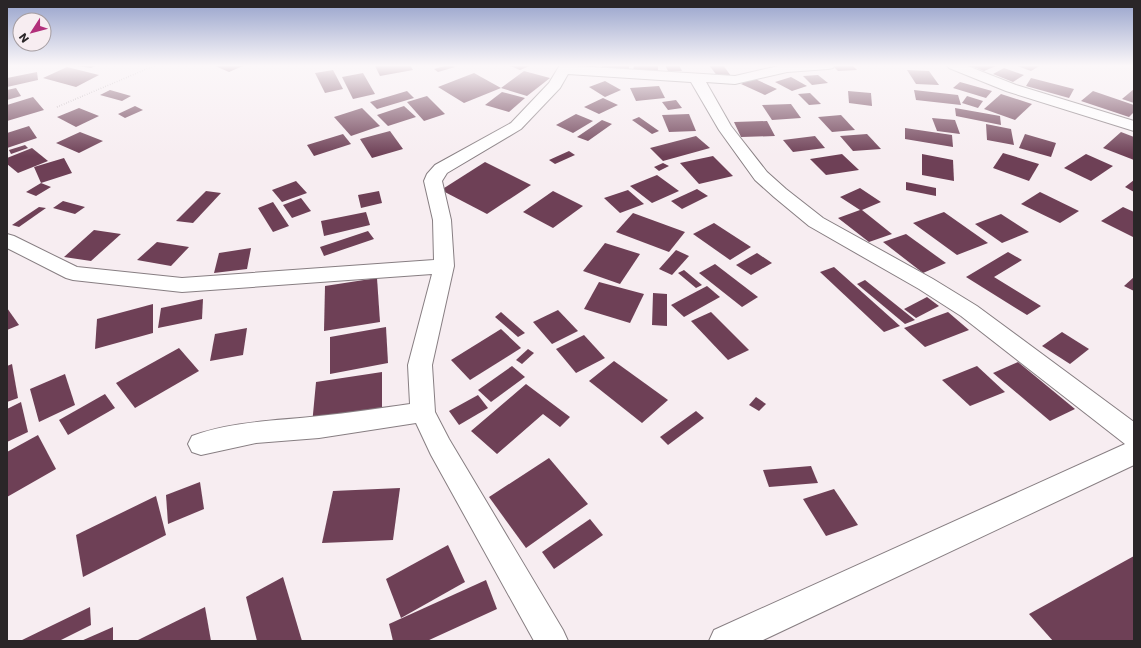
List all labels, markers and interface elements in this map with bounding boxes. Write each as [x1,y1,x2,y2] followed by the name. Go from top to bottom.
[12,12,52,52] north arrow
[15,30,33,46] text: N

